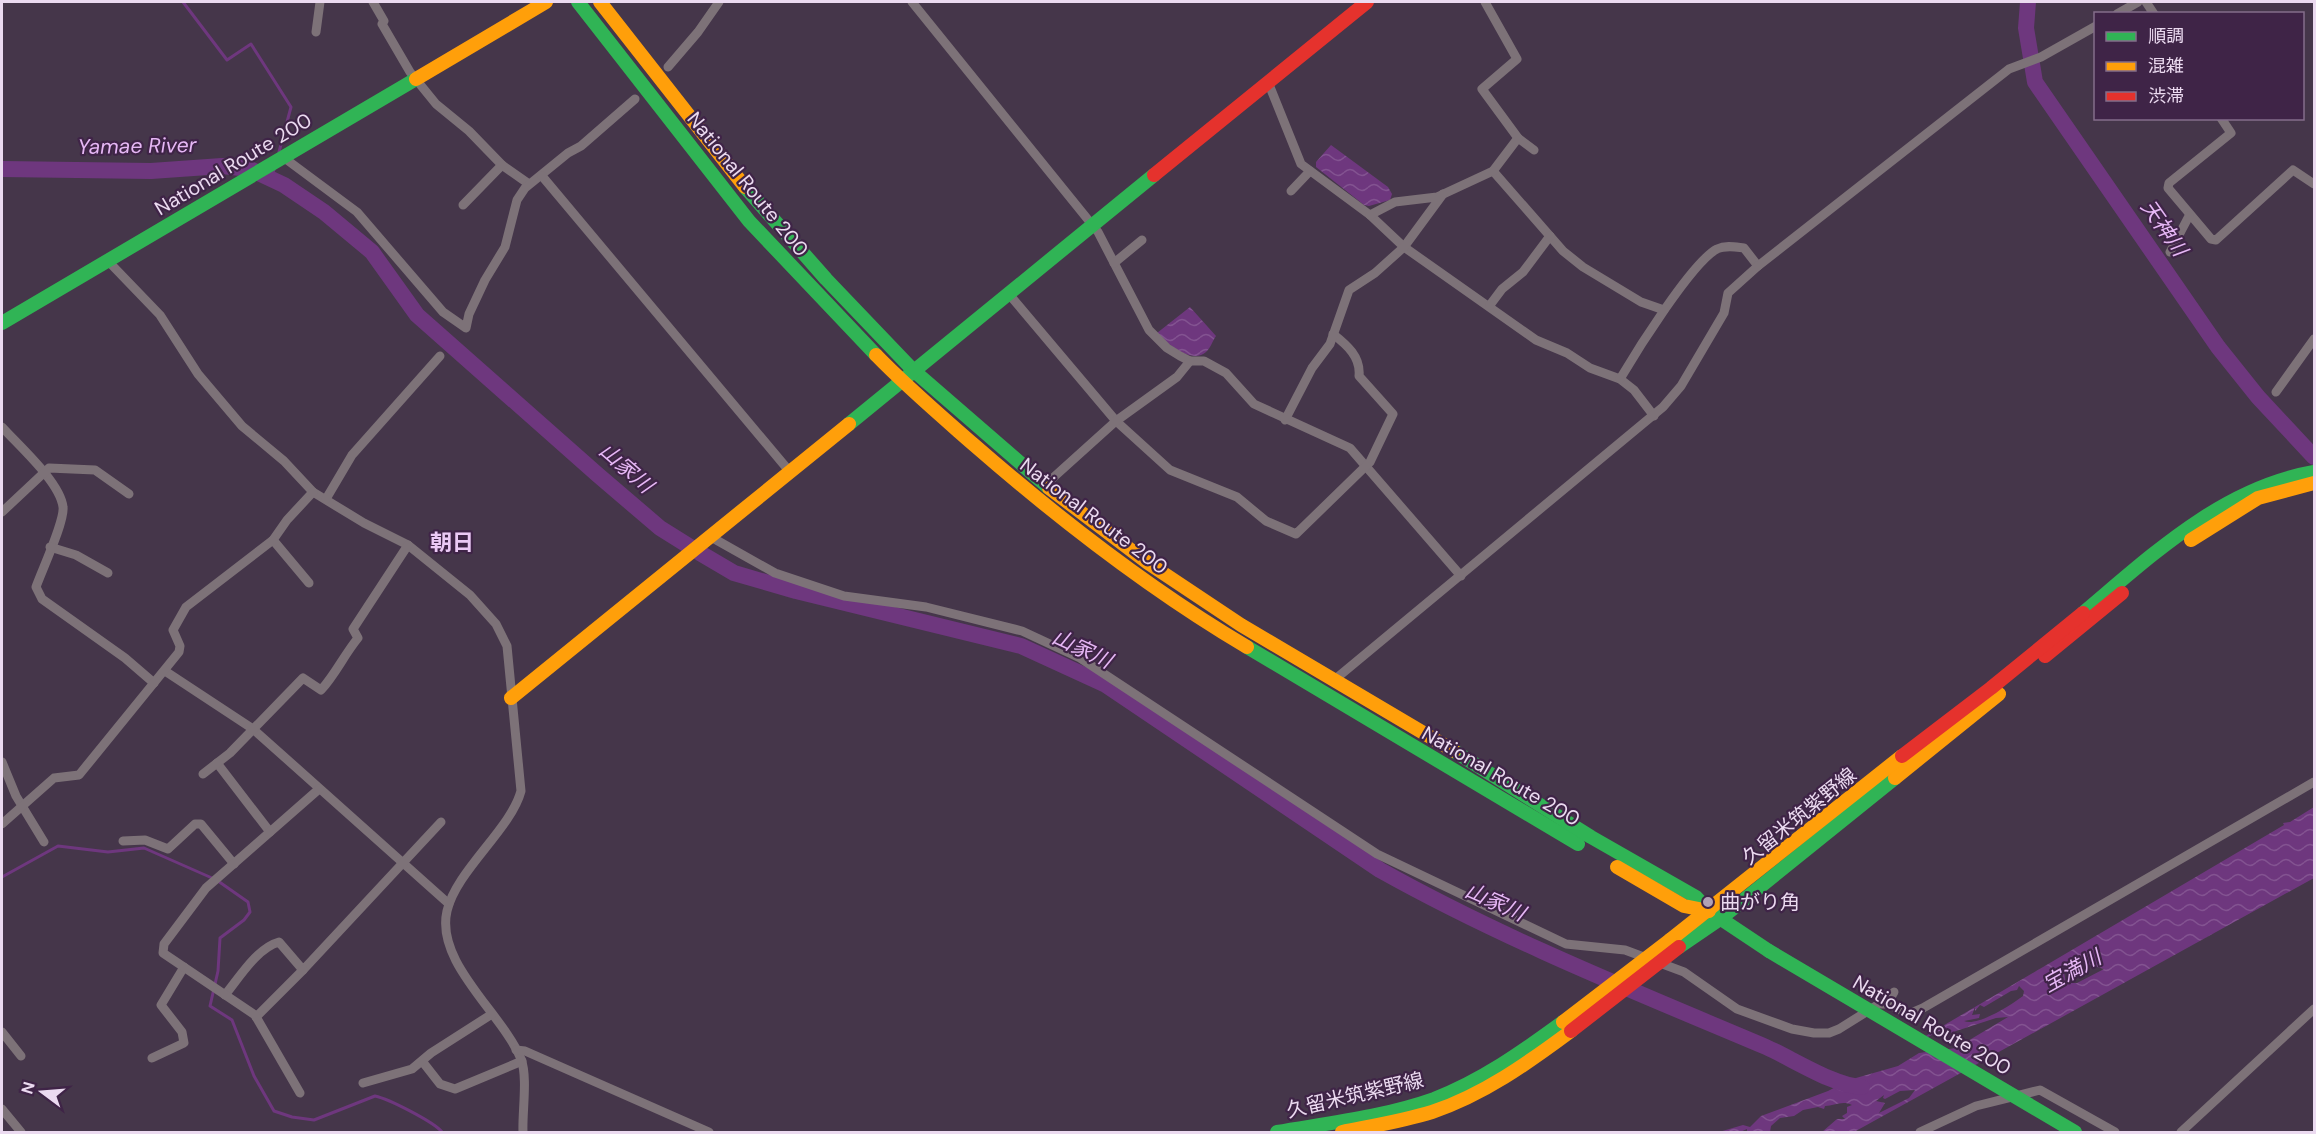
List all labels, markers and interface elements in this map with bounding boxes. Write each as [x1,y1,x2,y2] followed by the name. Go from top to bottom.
[2094,12,2304,120] legend
[2148,24,2184,48] text: 順調
[2148,54,2184,78] text: 混雑
[2148,84,2184,108] text: 渋滞
[682,106,814,262] street label: National Route 200
[150,107,316,221] street label: National Route 200
[77,131,198,161] water label: Yamae River
[2134,194,2195,263] water label: 天神川
[593,437,660,501] water label: 山家川
[1015,452,1173,580] street label: National Route 200
[430,528,474,557] district label: 朝日
[1048,623,1118,676] water label: 山家川
[1417,720,1585,832] street label: National Route 200
[1736,762,1862,870] street label: 久留米筑紫野線
[1461,876,1531,928] water label: 山家川
[1720,889,1800,915] place label: 曲がり角
[1701,895,1715,909] marker: 曲がり角
[2038,943,2108,999] water label: 宝満川
[1848,969,2016,1081] street label: National Route 200
[12,1062,72,1122] north arrow
[1284,1067,1426,1123] street label: 久留米筑紫野線
[16,1079,40,1097] text: N

